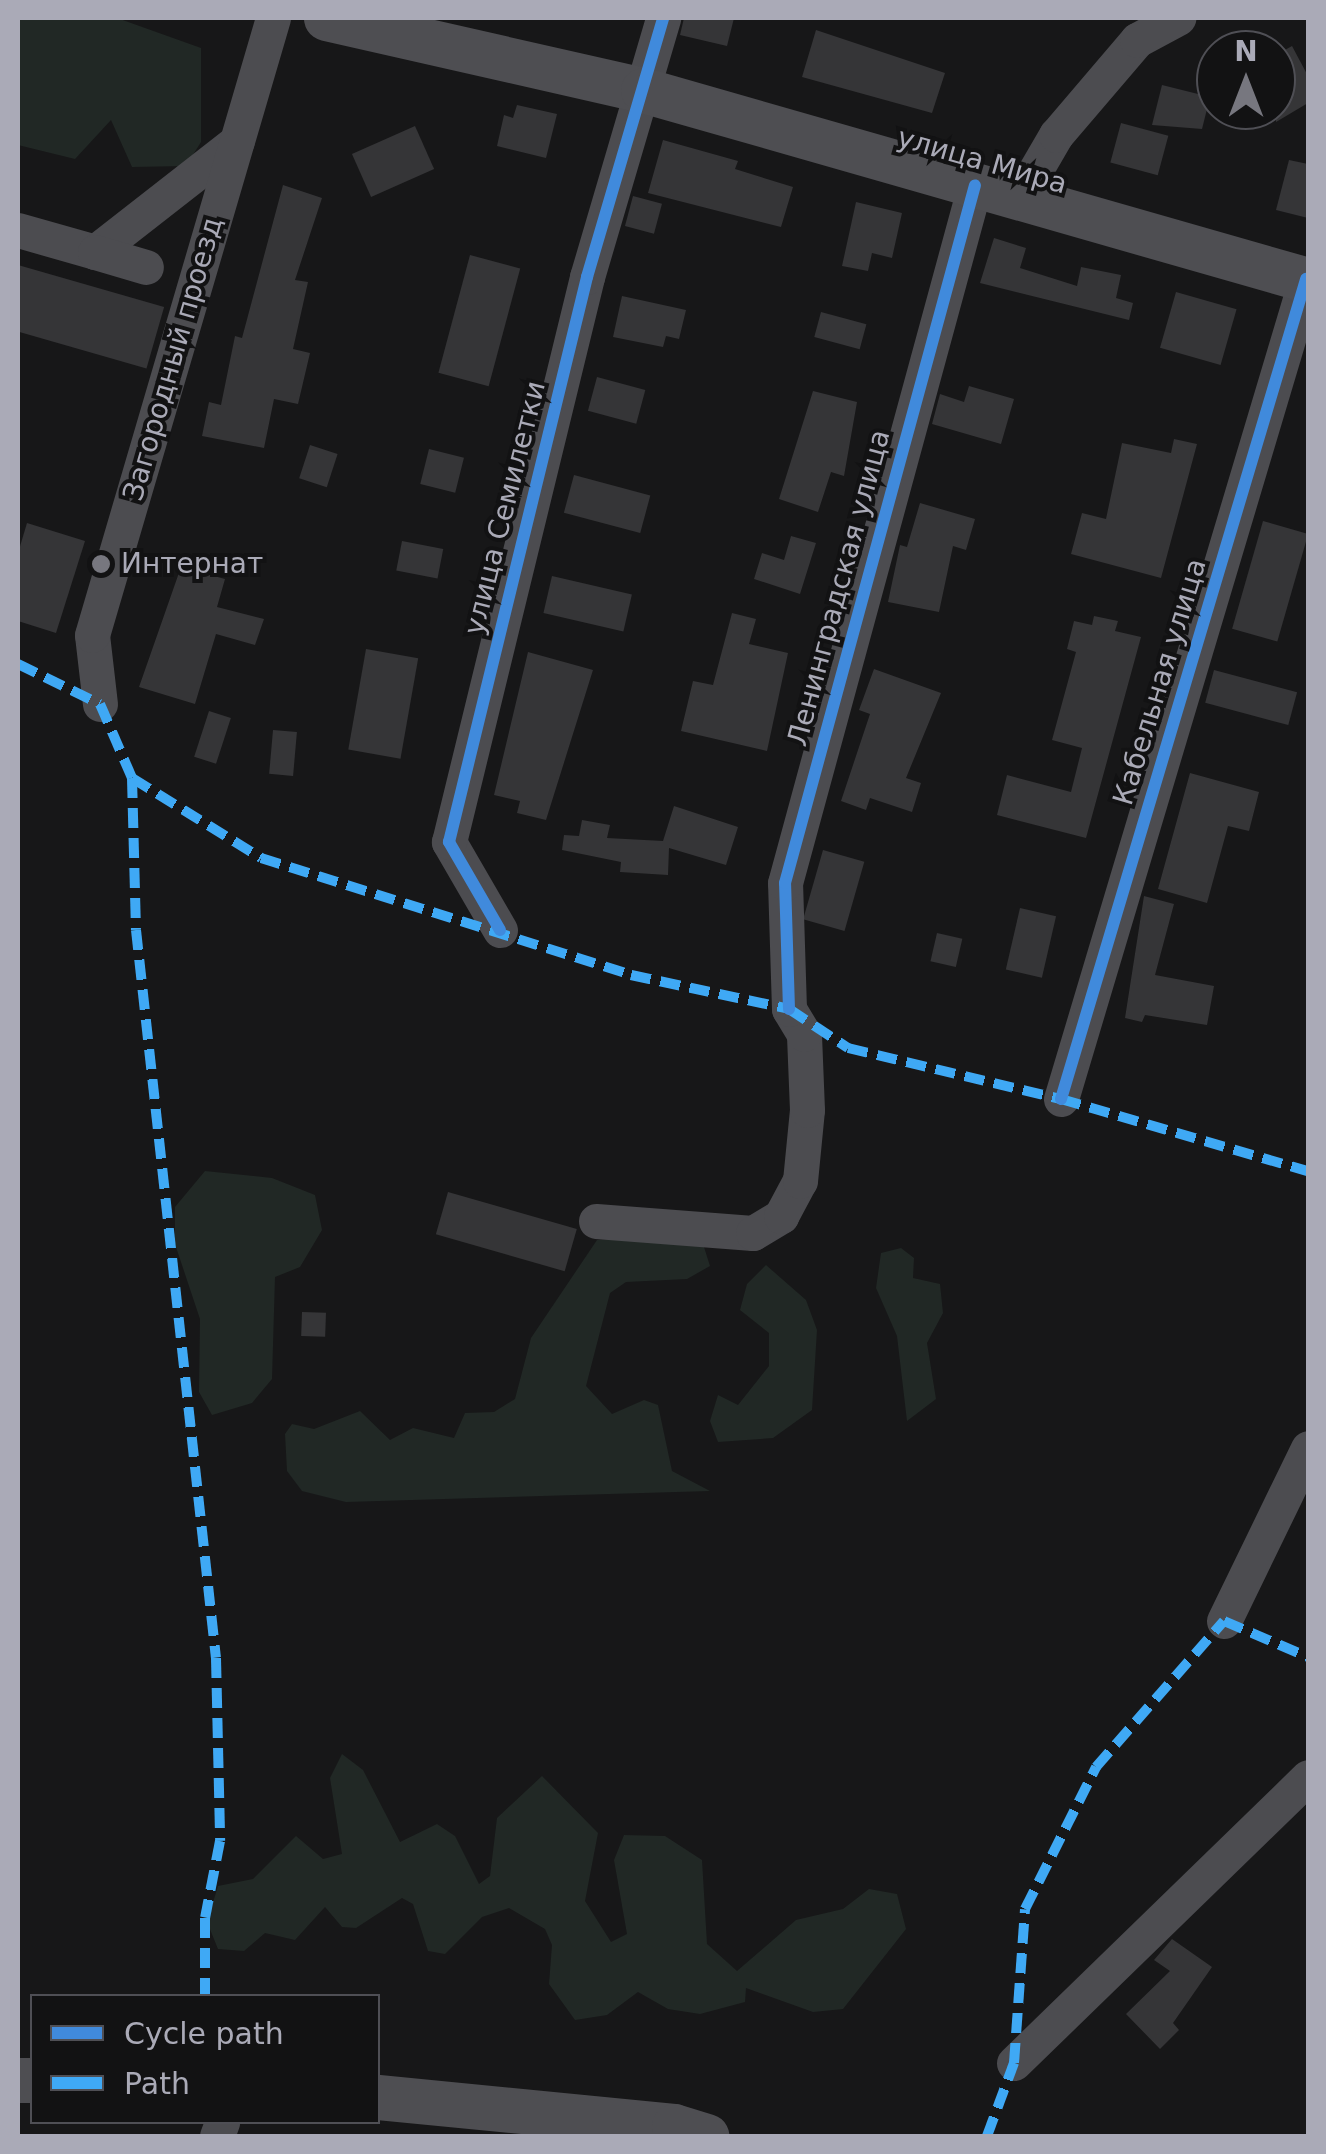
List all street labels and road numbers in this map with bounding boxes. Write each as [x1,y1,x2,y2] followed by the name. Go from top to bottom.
[893,121,1071,201] street label: улица Мира
[116,213,230,505] street label: Загородный проезд
[457,378,553,638] street label: улица Семилетки
[781,426,897,750] street label: Ленинградская улица
[1107,555,1213,809] street label: Кабельная улица

